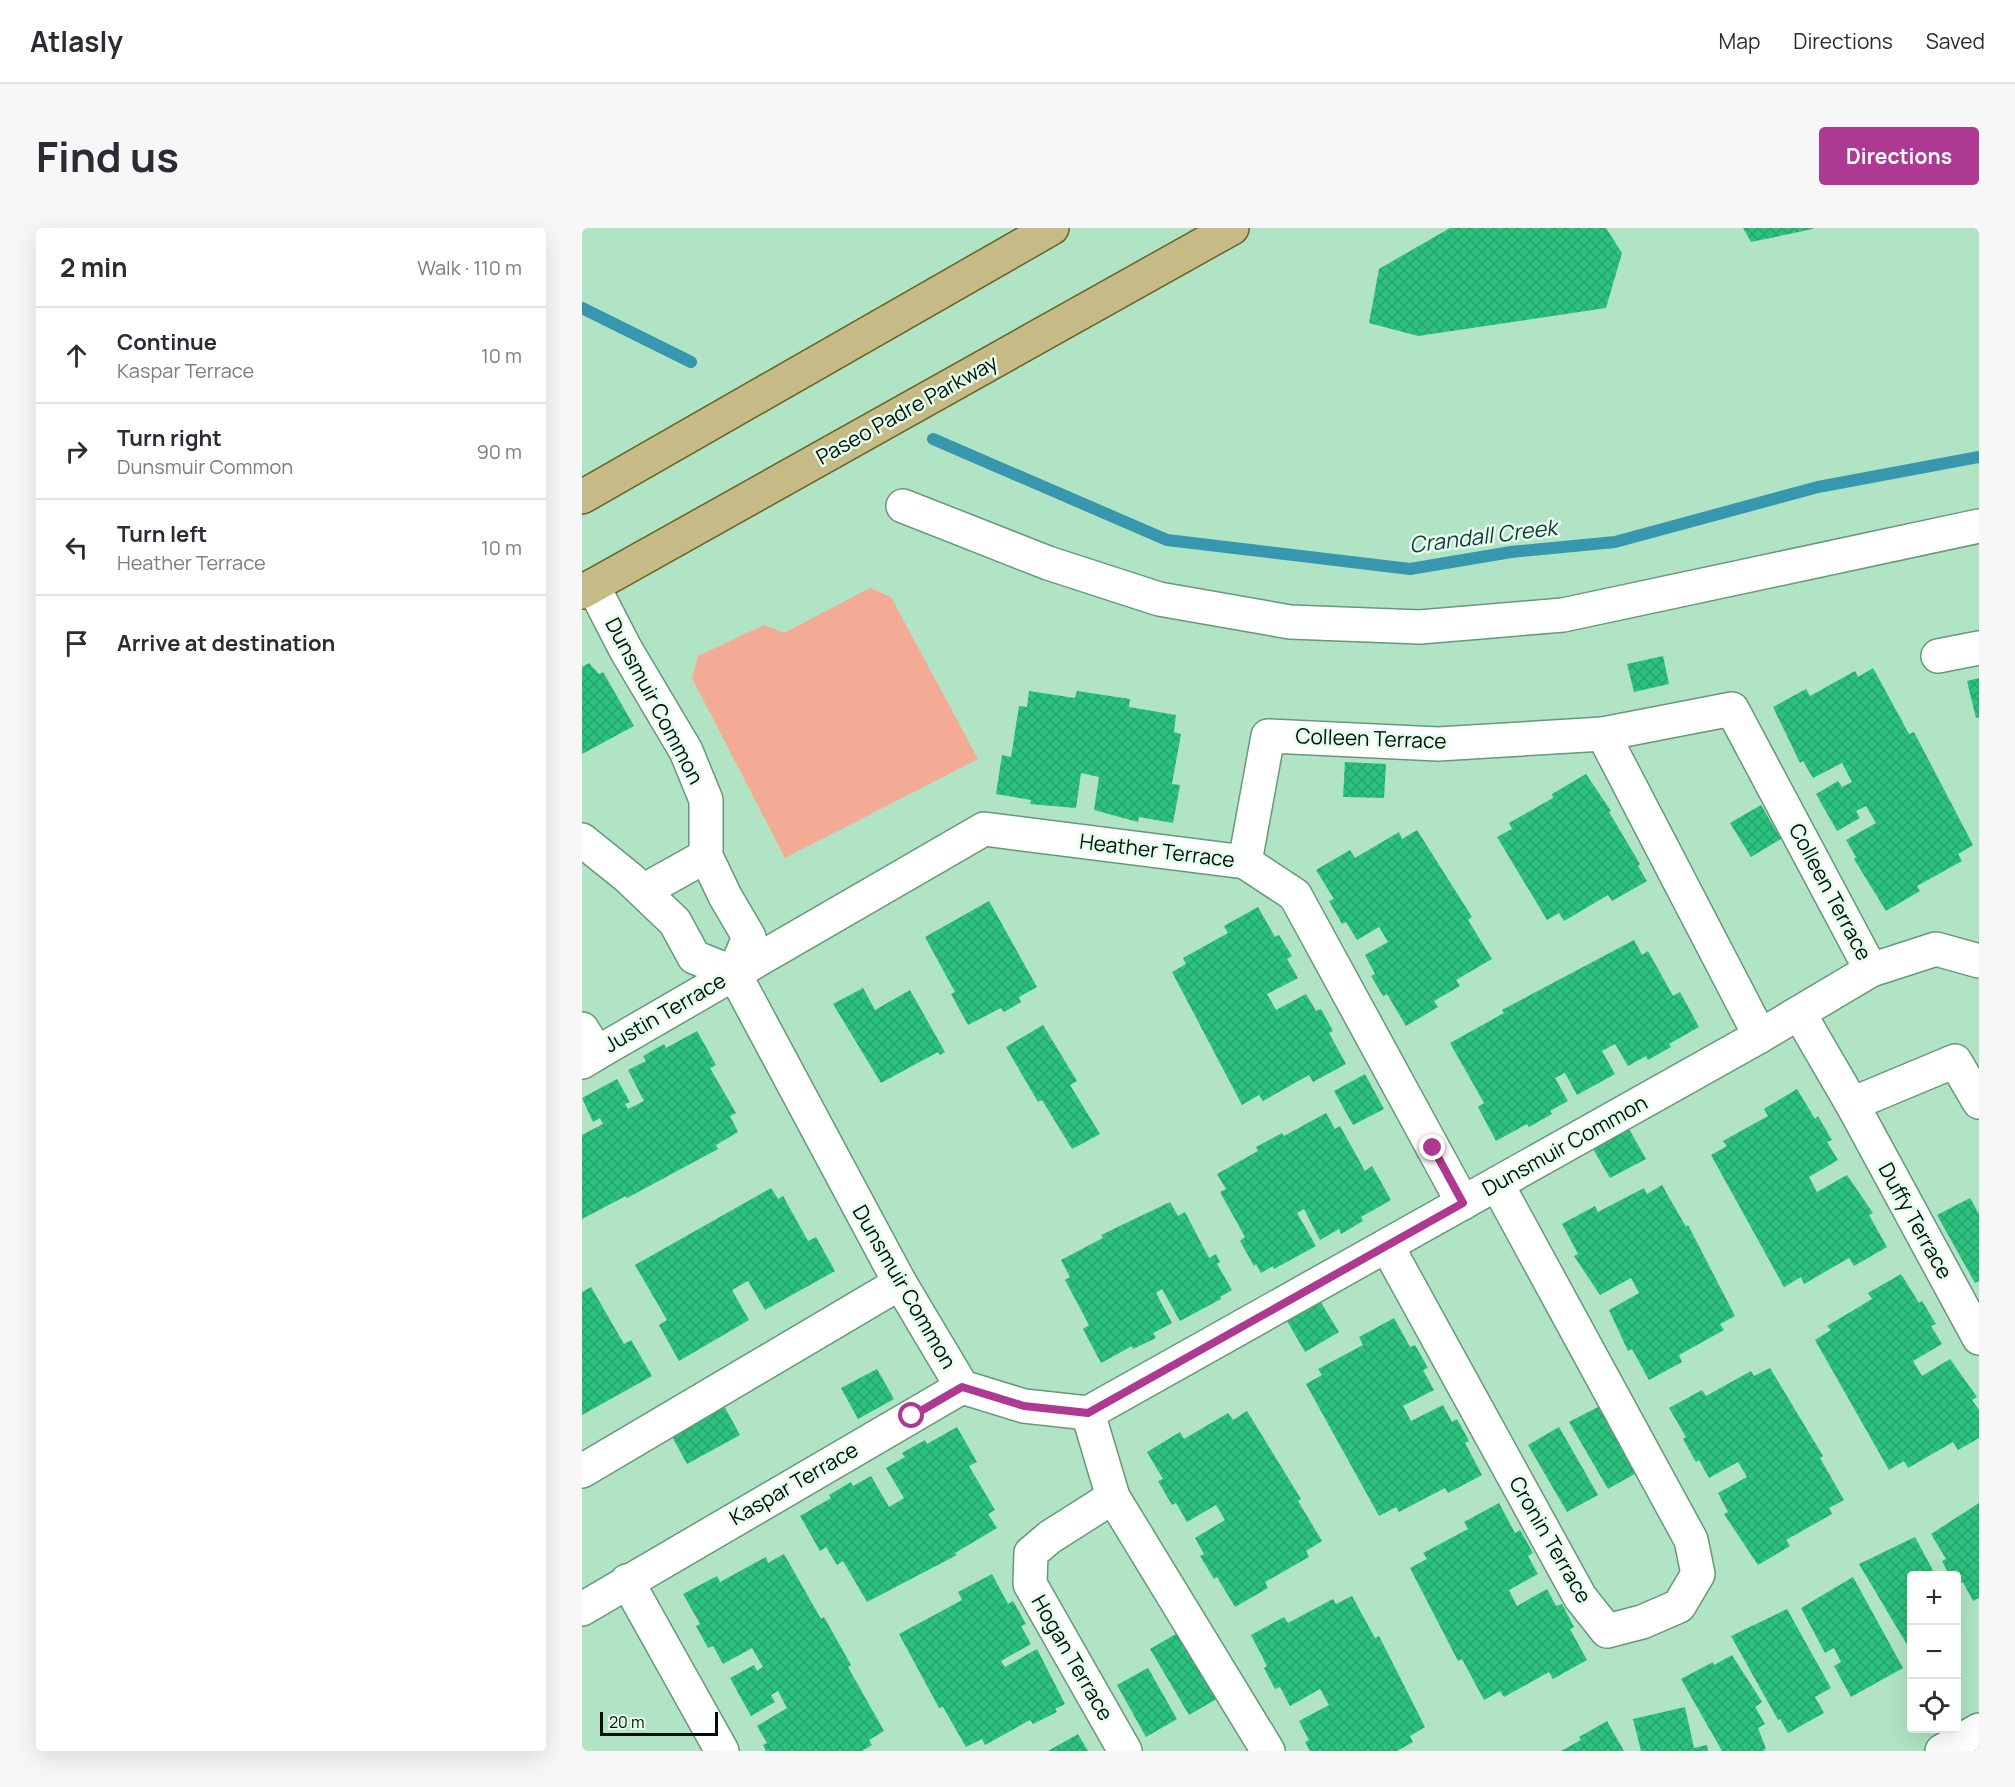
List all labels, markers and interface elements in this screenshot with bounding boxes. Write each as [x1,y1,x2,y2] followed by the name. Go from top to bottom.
[30,22,123,60] text: Atlasly
[1719,27,1760,55] text: Map
[1793,27,1893,55] text: Directions
[1926,27,1985,55] text: Saved
[36,127,179,185] text: Find us
[1819,127,1979,185] button: Directions
[60,249,128,285] text: 2 min
[417,254,522,281] text: Walk · 110 m
[117,327,217,357] text: Continue
[60,339,93,372] icon: ahead
[481,342,522,369] text: 10 m
[811,348,1002,471] street label: Paseo Padre Parkway
[117,357,254,384] text: Kaspar Terrace
[117,423,222,453] text: Turn right
[60,435,93,468] icon: right
[476,438,522,465] text: 90 m
[117,453,293,480] text: Dunsmuir Common
[1407,512,1562,560] water label: Crandall Creek
[117,519,207,549] text: Turn left
[60,531,93,564] icon: left
[481,534,522,561] text: 10 m
[117,549,266,576] text: Heather Terrace
[599,612,711,789] street label: Dunsmuir Common
[60,627,93,660] icon: arrive
[117,628,335,658] text: Arrive at destination
[1295,721,1447,755] street label: Colleen Terrace
[1783,818,1879,965] street label: Colleen Terrace
[1078,827,1236,873] street label: Heather Terrace
[598,966,731,1058] street label: Justin Terrace
[1477,1088,1652,1202] street label: Dunsmuir Common
[1419,1134,1445,1160] route end
[1872,1157,1959,1284] street label: Duffy Terrace
[847,1199,963,1374] street label: Dunsmuir Common
[898,1402,924,1428] route start
[724,1435,863,1531] street label: Kaspar Terrace
[1503,1471,1598,1608] street label: Cronin Terrace
[1907,1571,1961,1733] map controls
[1907,1571,1961,1625] button: +
[1026,1590,1120,1725] street label: Hogan Terrace
[1907,1625,1961,1679] button: −
[1907,1679,1961,1733] button: locate
[600,1709,718,1736] scale bar
[609,1711,645,1733] text: 20 m

